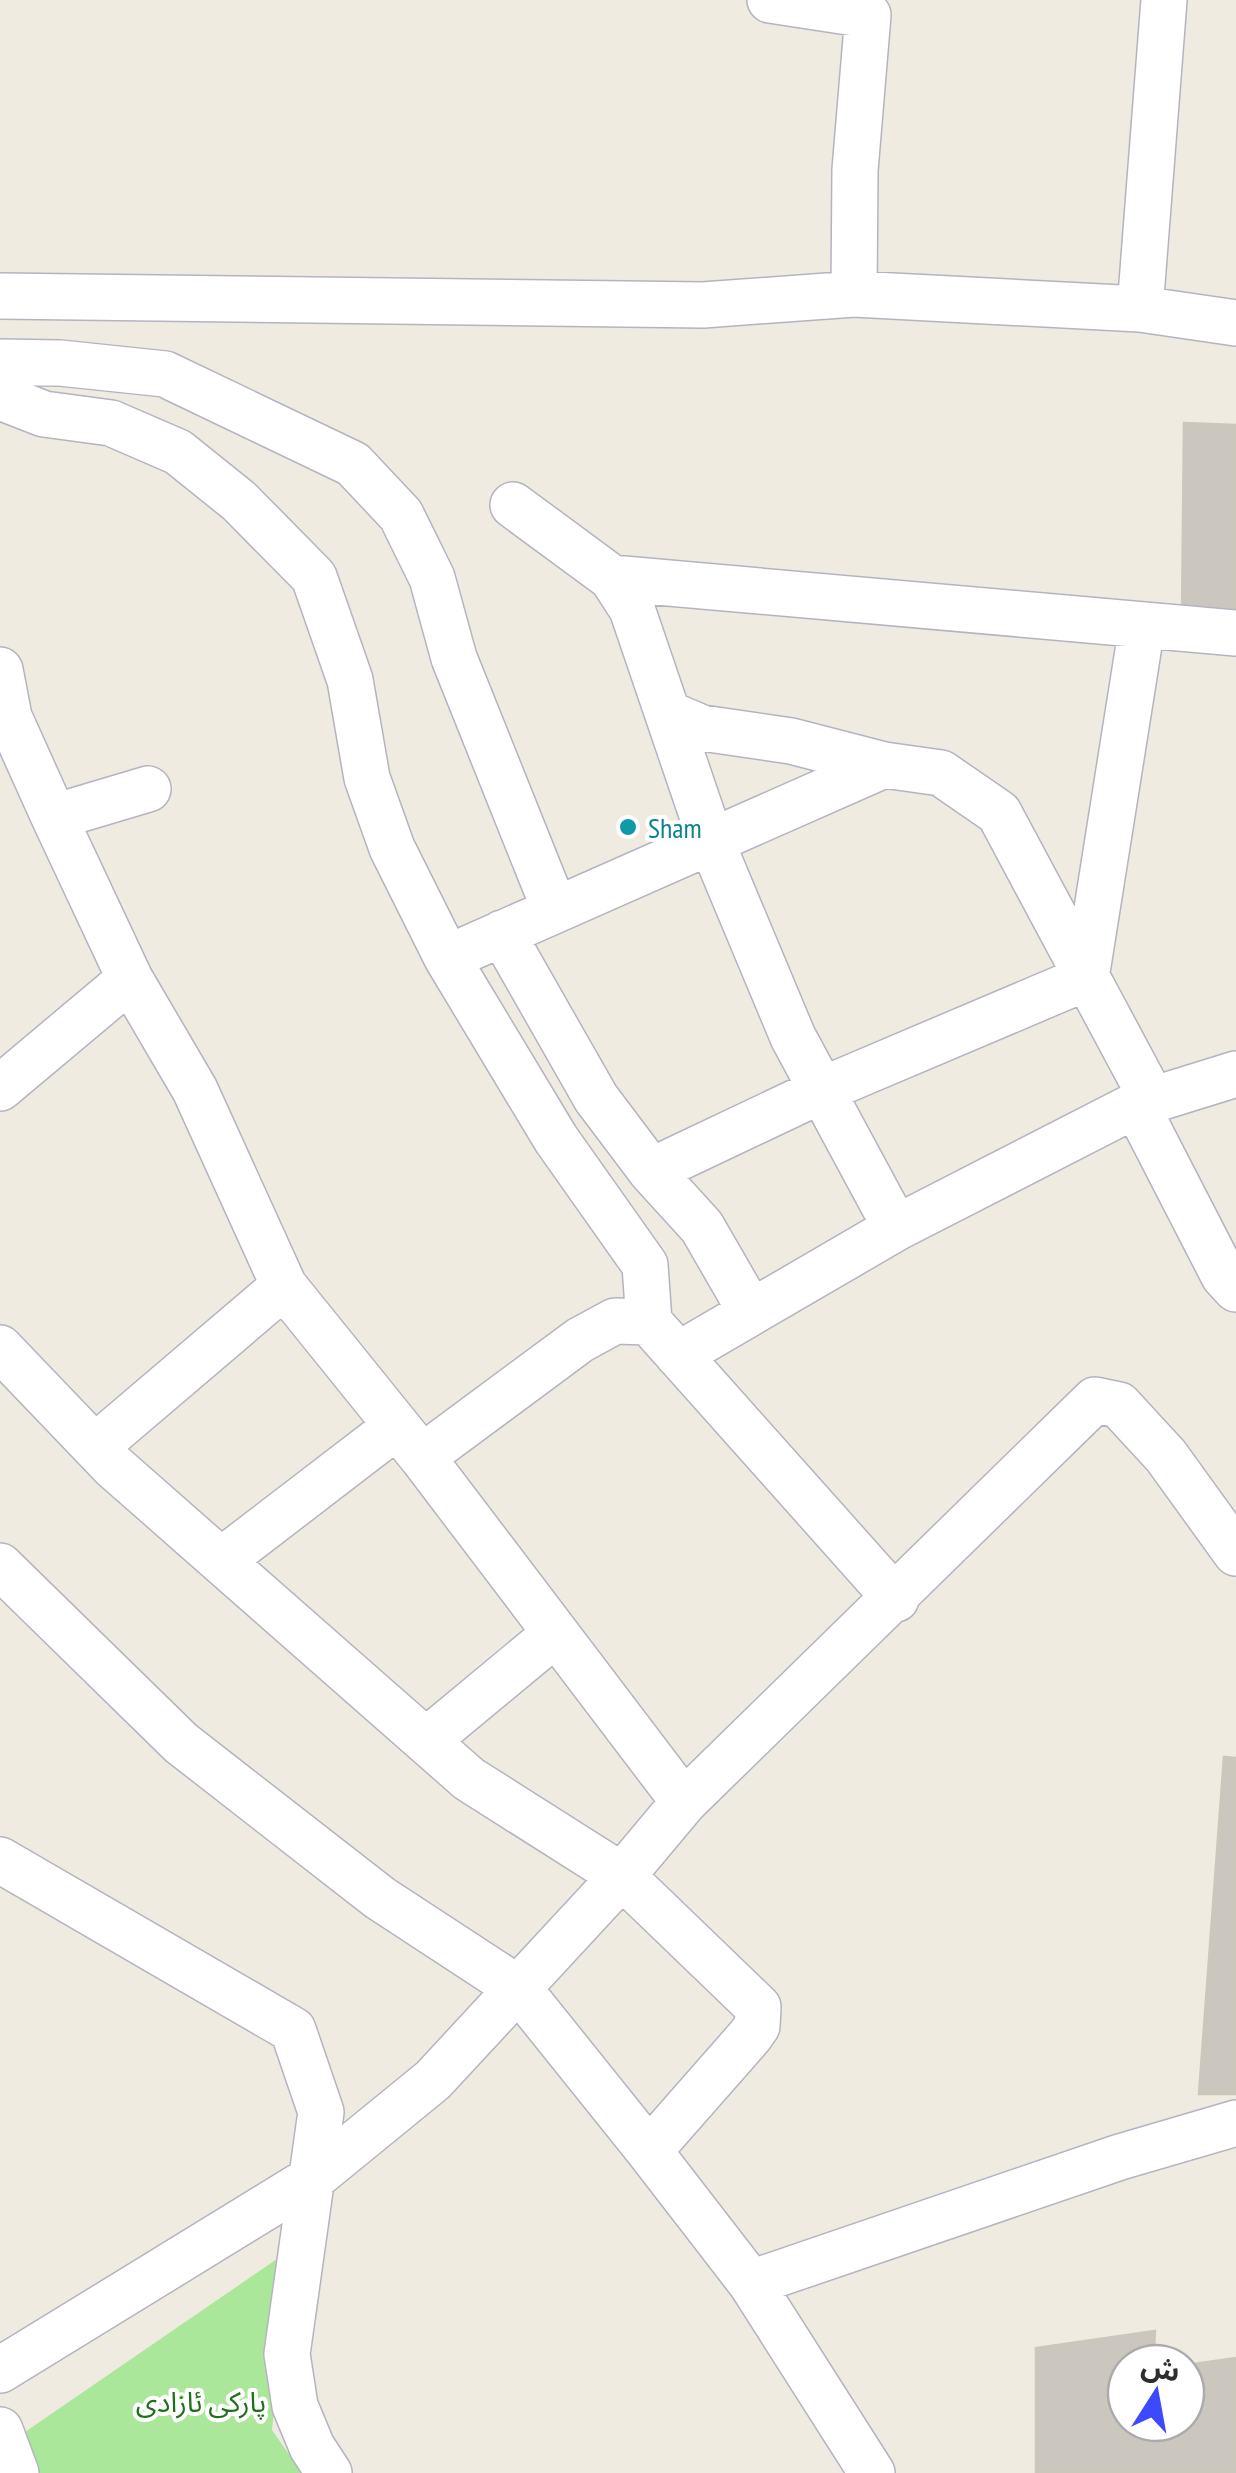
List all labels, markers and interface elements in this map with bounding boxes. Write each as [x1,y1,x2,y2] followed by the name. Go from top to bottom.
[648,809,702,846] place label: Sham
[617,816,639,838] marker: Sham
[1106,2343,1206,2443] north arrow
[1139,2346,1183,2390] text: ش
[136,2383,266,2420] park label: پارکی ئازادی

